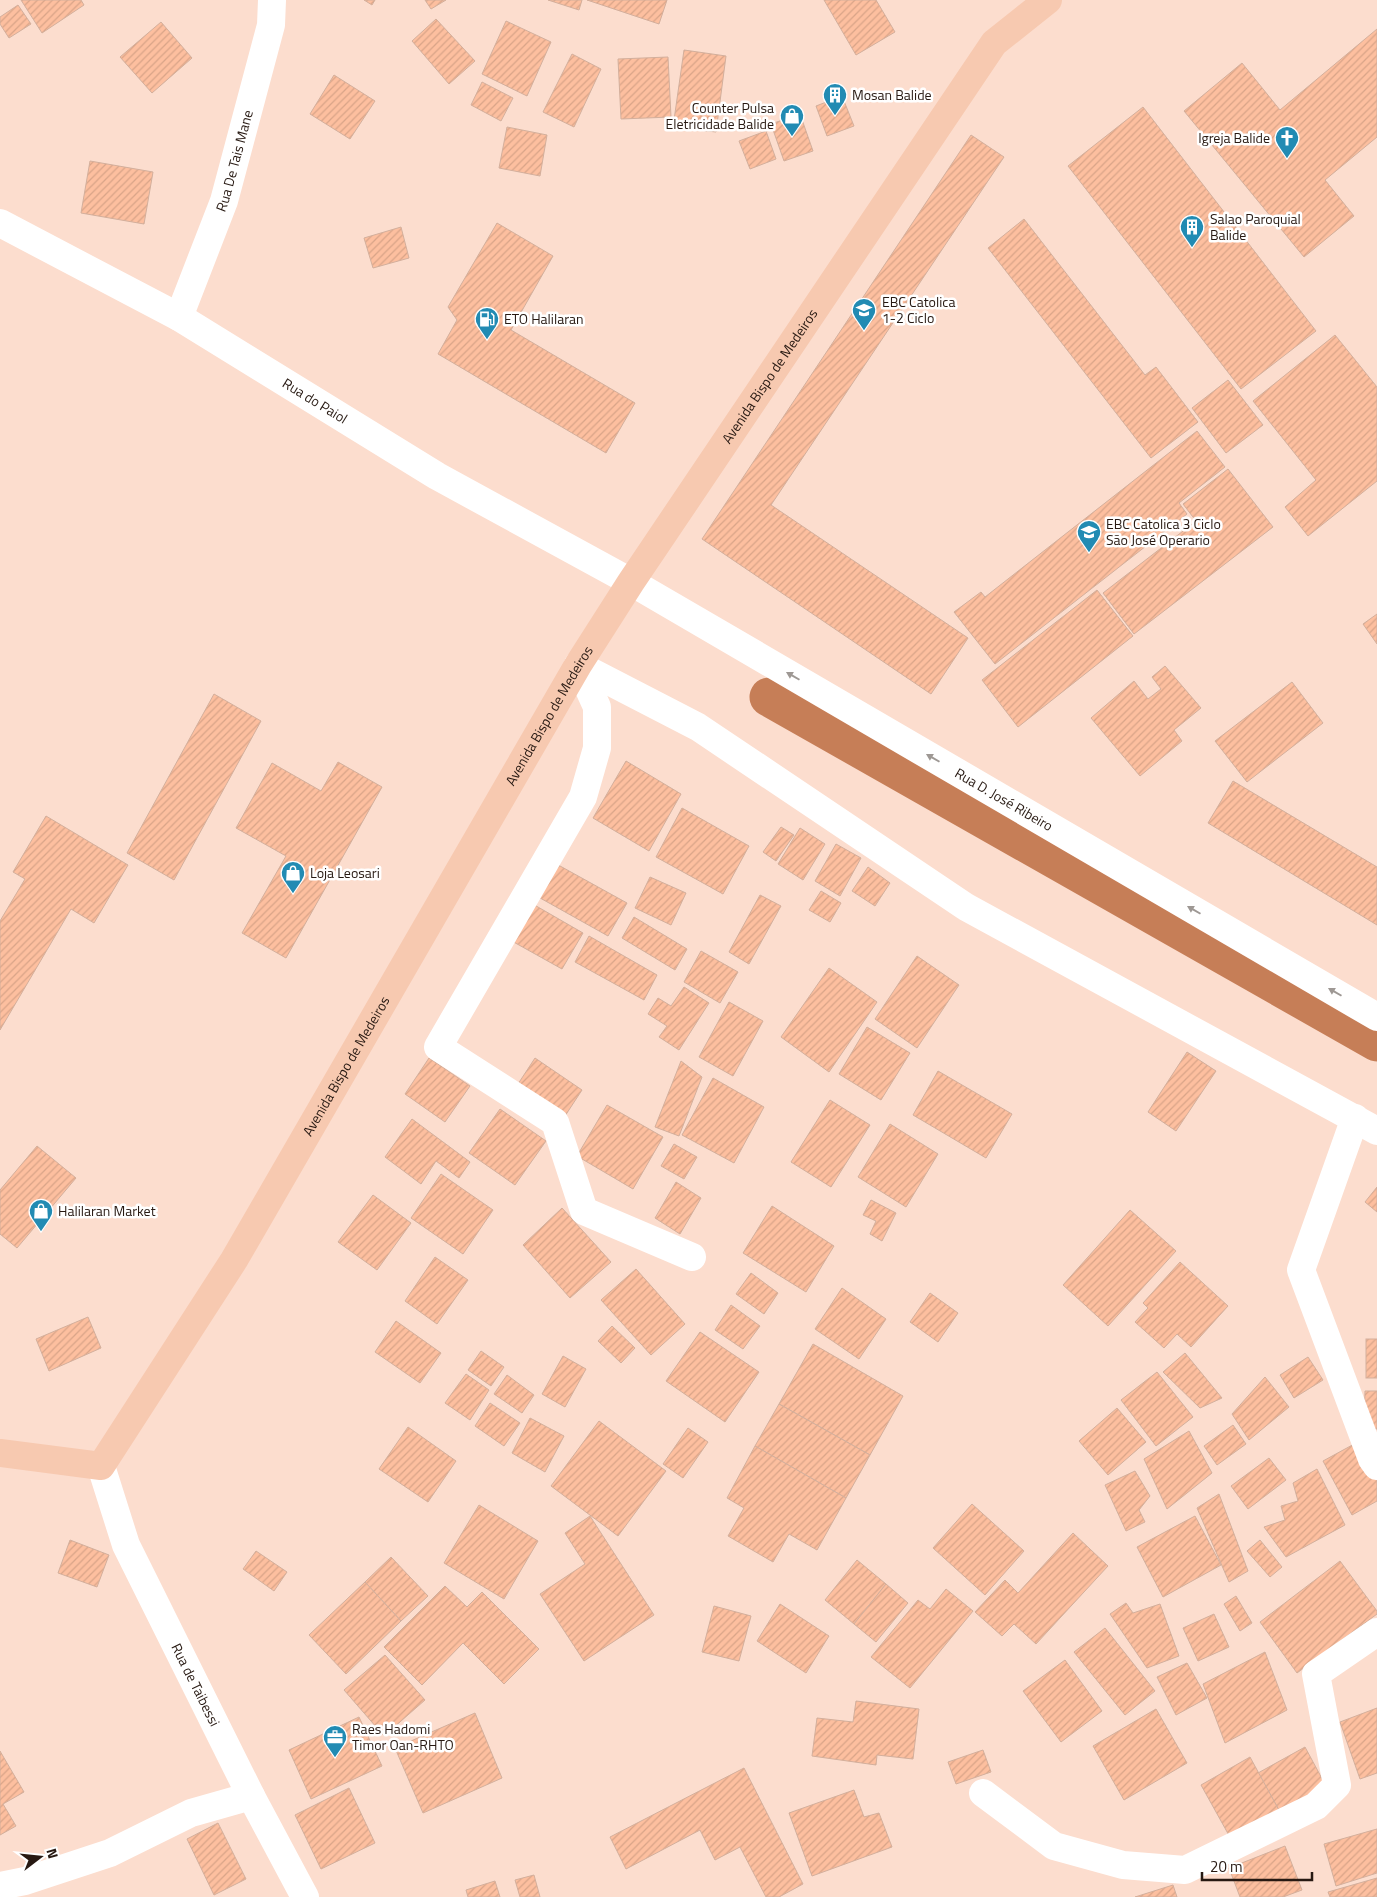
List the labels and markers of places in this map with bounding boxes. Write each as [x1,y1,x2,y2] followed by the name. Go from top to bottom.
[822,82,848,116] building icon: Mosan Balide
[852,84,932,105] place label: Mosan Balide
[666,97,774,134] place label: Counter Pulsa Eletricidade Balide
[779,103,805,137] shop icon: Counter Pulsa Eletricidade Balide
[1274,125,1300,159] church icon: Igreja Balide
[1198,127,1270,148] place label: Igreja Balide
[1210,208,1301,245] place label: Salao Paroquial Balide
[1179,214,1205,248] building icon: Salao Paroquial Balide
[882,291,955,328] place label: EBC Catolica 1-2 Ciclo
[851,297,877,331] school or university icon: EBC Catolica 1-2 Ciclo
[474,306,500,340] fuel station icon: ETO Halilaran
[504,308,584,329] place label: ETO Halilaran
[1106,513,1221,550] place label: EBC Catolica 3 Ciclo São José Operario
[1076,519,1102,553] school or university icon: EBC Catolica 3 Ciclo São José Operario
[280,860,306,894] shop icon: Loja Leosari
[310,862,380,883] place label: Loja Leosari
[28,1198,54,1232] shop icon: Halilaran Market
[58,1200,156,1221] place label: Halilaran Market
[352,1718,454,1755] place label: Raes Hadomi Timor Oan-RHTO
[322,1724,348,1758] office icon: Raes Hadomi Timor Oan-RHTO

